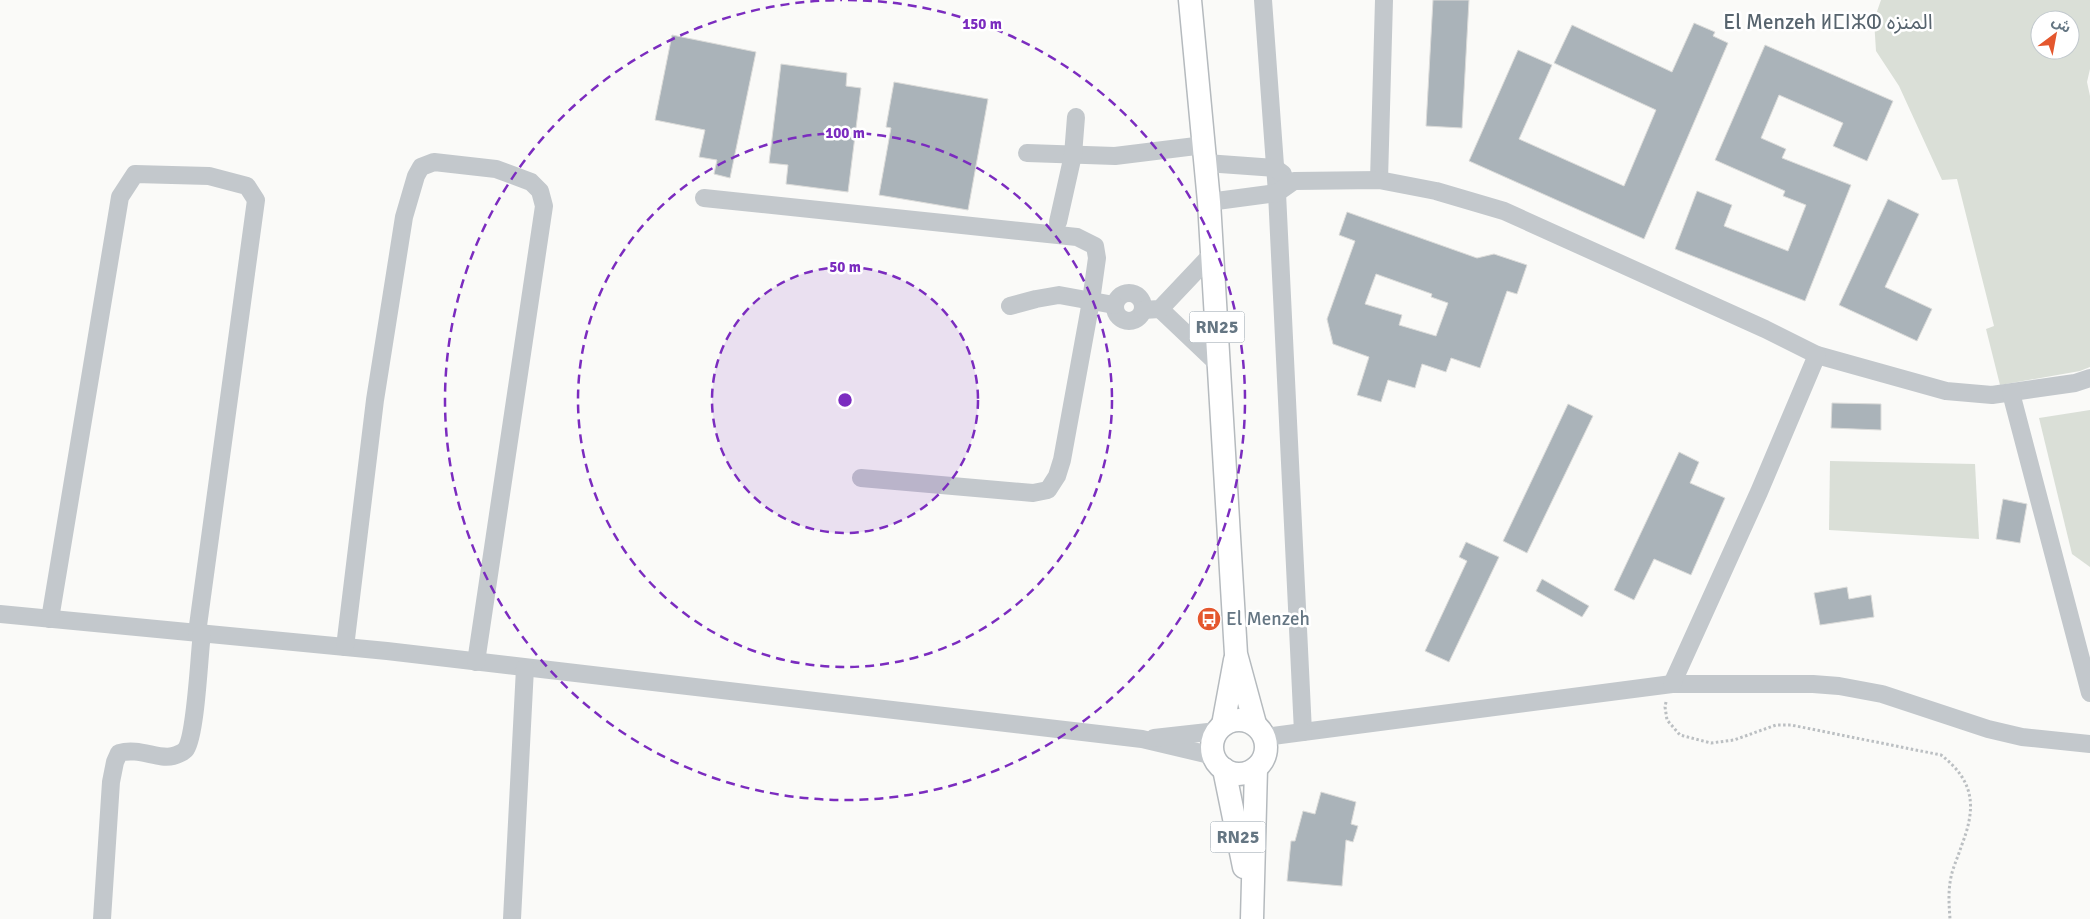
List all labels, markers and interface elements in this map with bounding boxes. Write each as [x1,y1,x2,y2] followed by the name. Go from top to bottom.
[1723,9,1933,35] district label: El Menzeh ⵍⵎⵏⵣⵀ المنزه
[2030,10,2080,60] north arrow
[2049,12,2074,37] text: ش
[962,15,1002,33] text: 150 m
[825,124,865,142] text: 100 m
[829,258,861,276] text: 50 m
[1190,312,1244,342] road number: RN25
[836,391,854,409] centre of rings
[1196,606,1222,632] bus stop icon: El Menzeh
[1226,607,1310,631] place label: El Menzeh
[1210,822,1266,852] road number: RN25

